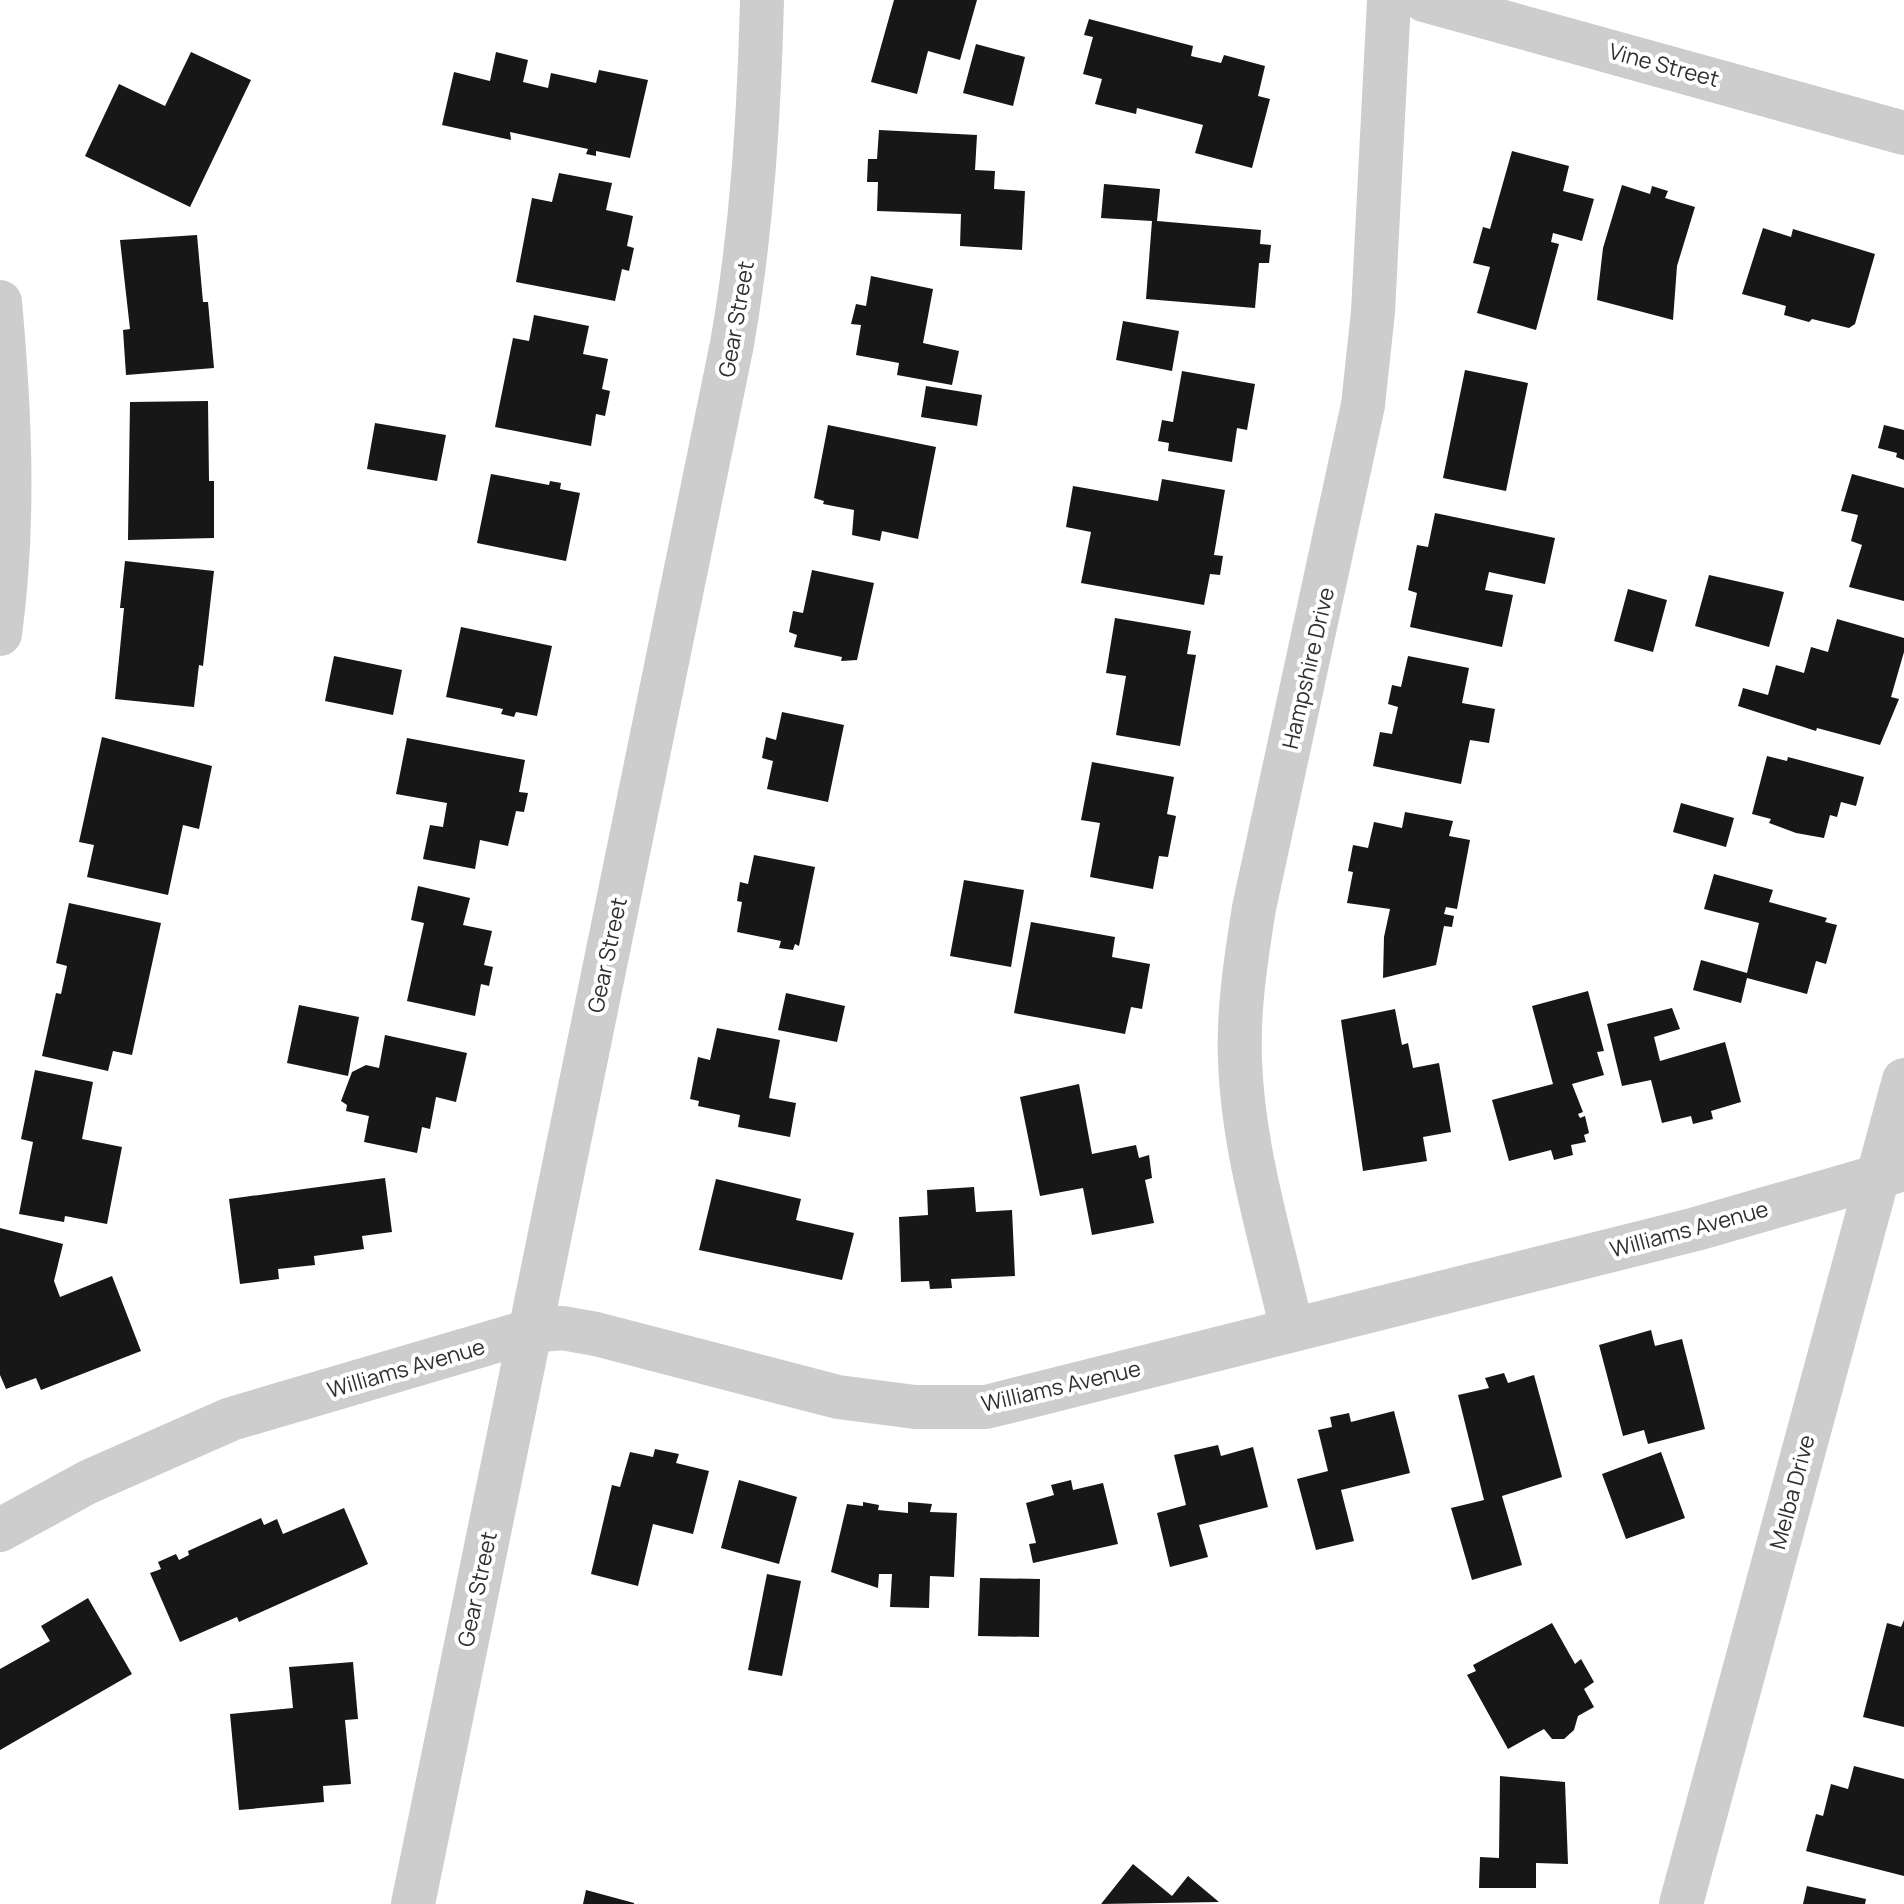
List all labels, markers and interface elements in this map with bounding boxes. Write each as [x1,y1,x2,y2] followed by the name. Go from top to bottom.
[1606,36,1723,94] street label: Vine Street
[711,258,761,379] street label: Gear Street
[1275,584,1341,752] street label: Hampshire Drive
[580,894,634,1016] street label: Gear Street
[1606,1193,1772,1265] street label: Williams Avenue
[324,1331,489,1405] street label: Williams Avenue
[978,1353,1144,1419] street label: Williams Avenue
[1762,1431,1822,1553] street label: Melba Drive
[450,1528,504,1650] street label: Gear Street

